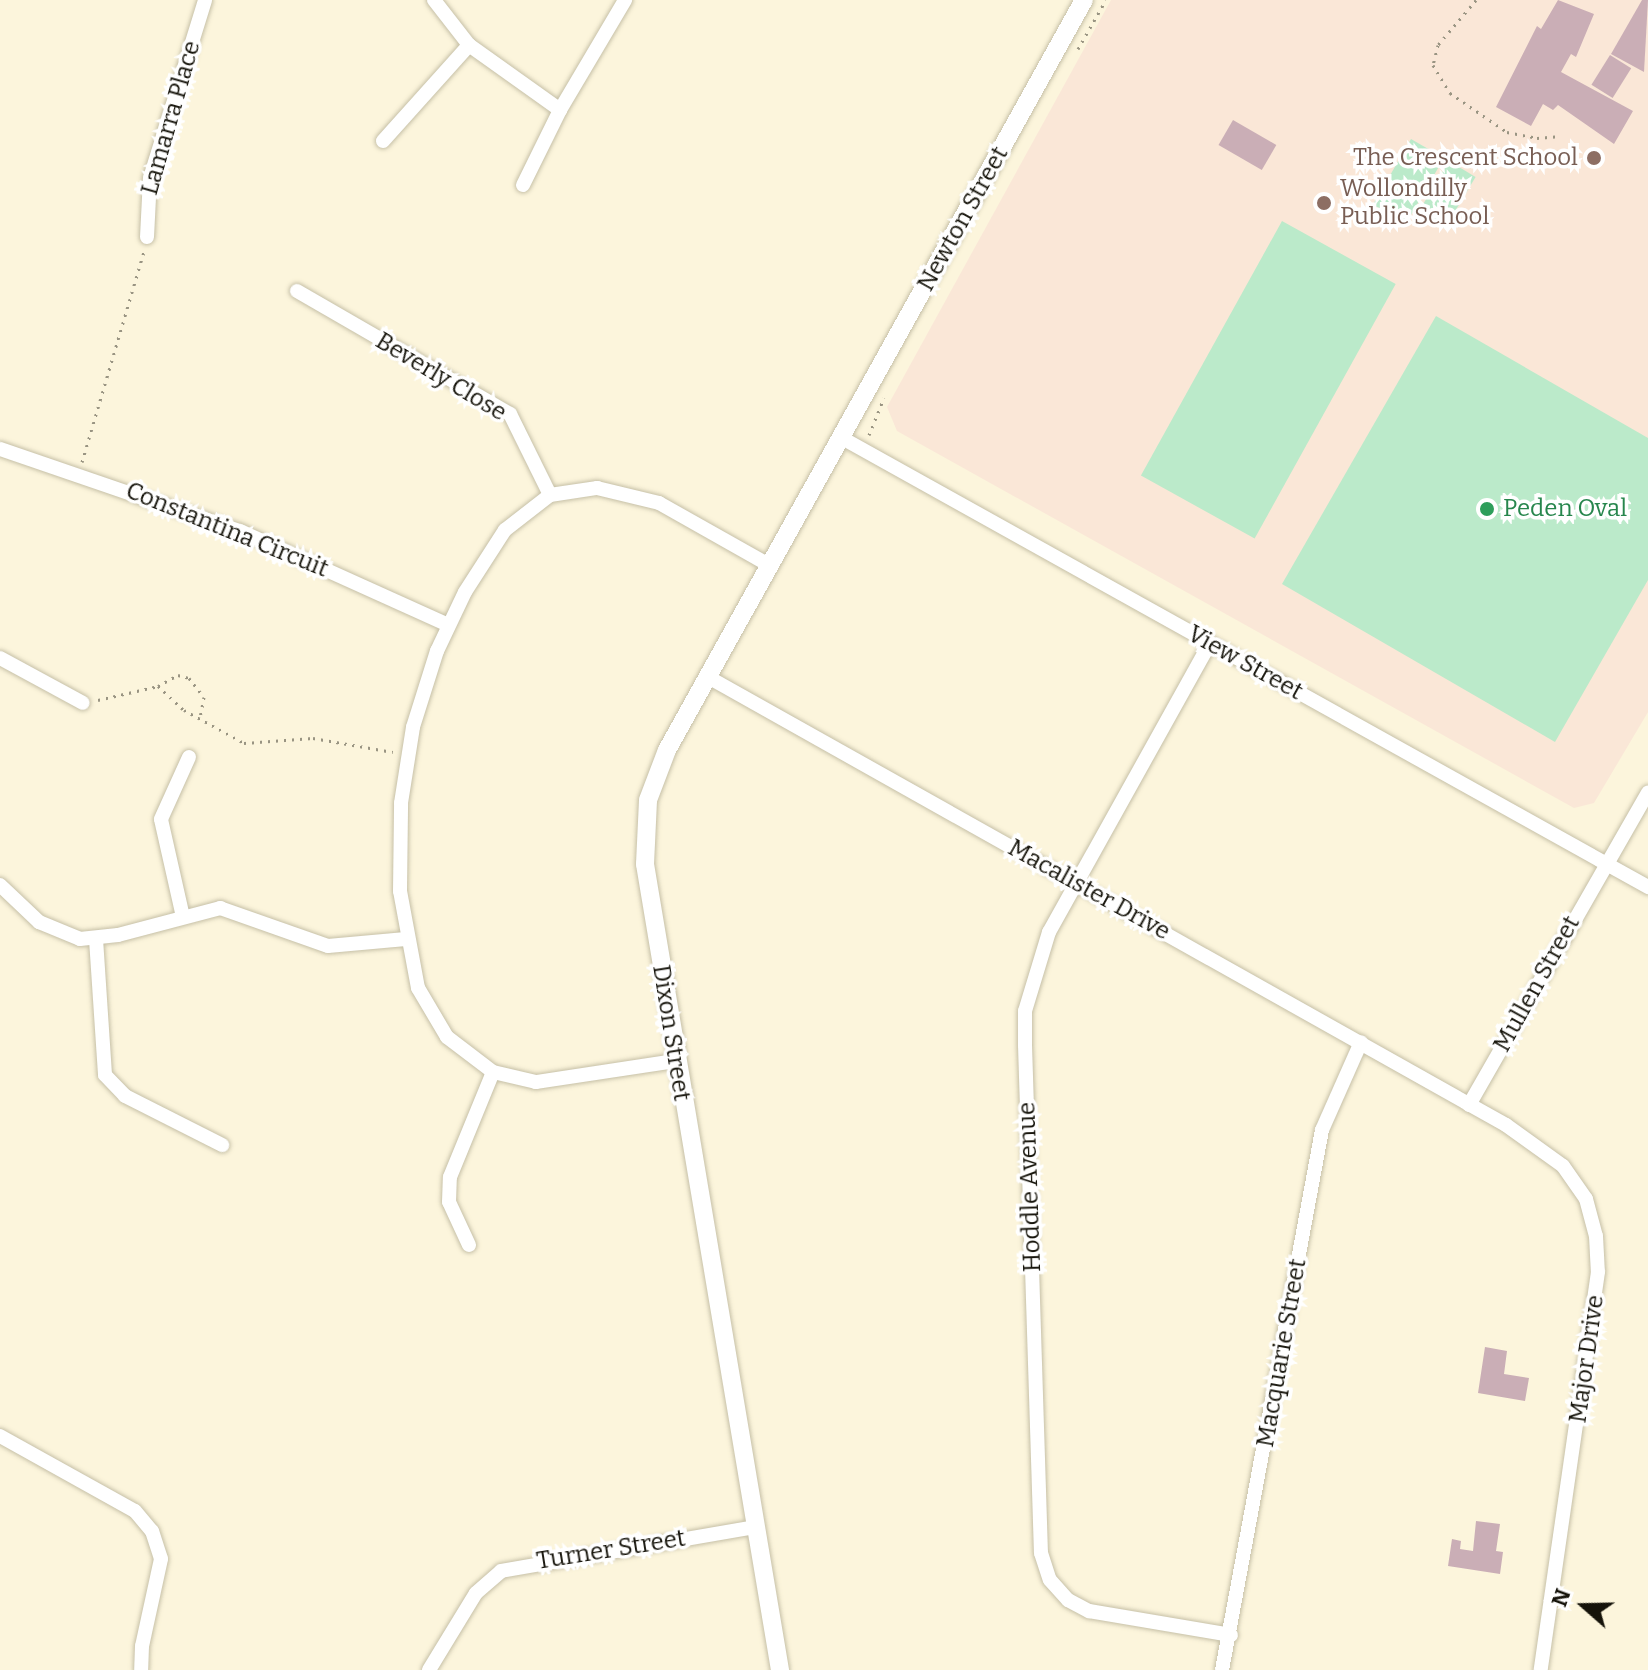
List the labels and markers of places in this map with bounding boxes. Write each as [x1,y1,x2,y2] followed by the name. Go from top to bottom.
[1353,144,1578,172] place label: The Crescent School
[1585,149,1603,167] marker: The Crescent School
[1340,175,1489,231] place label: Wollondilly Public School
[1315,194,1333,212] marker: Wollondilly Public School
[1503,495,1627,523] place label: Peden Oval
[1478,500,1496,518] marker: Peden Oval

